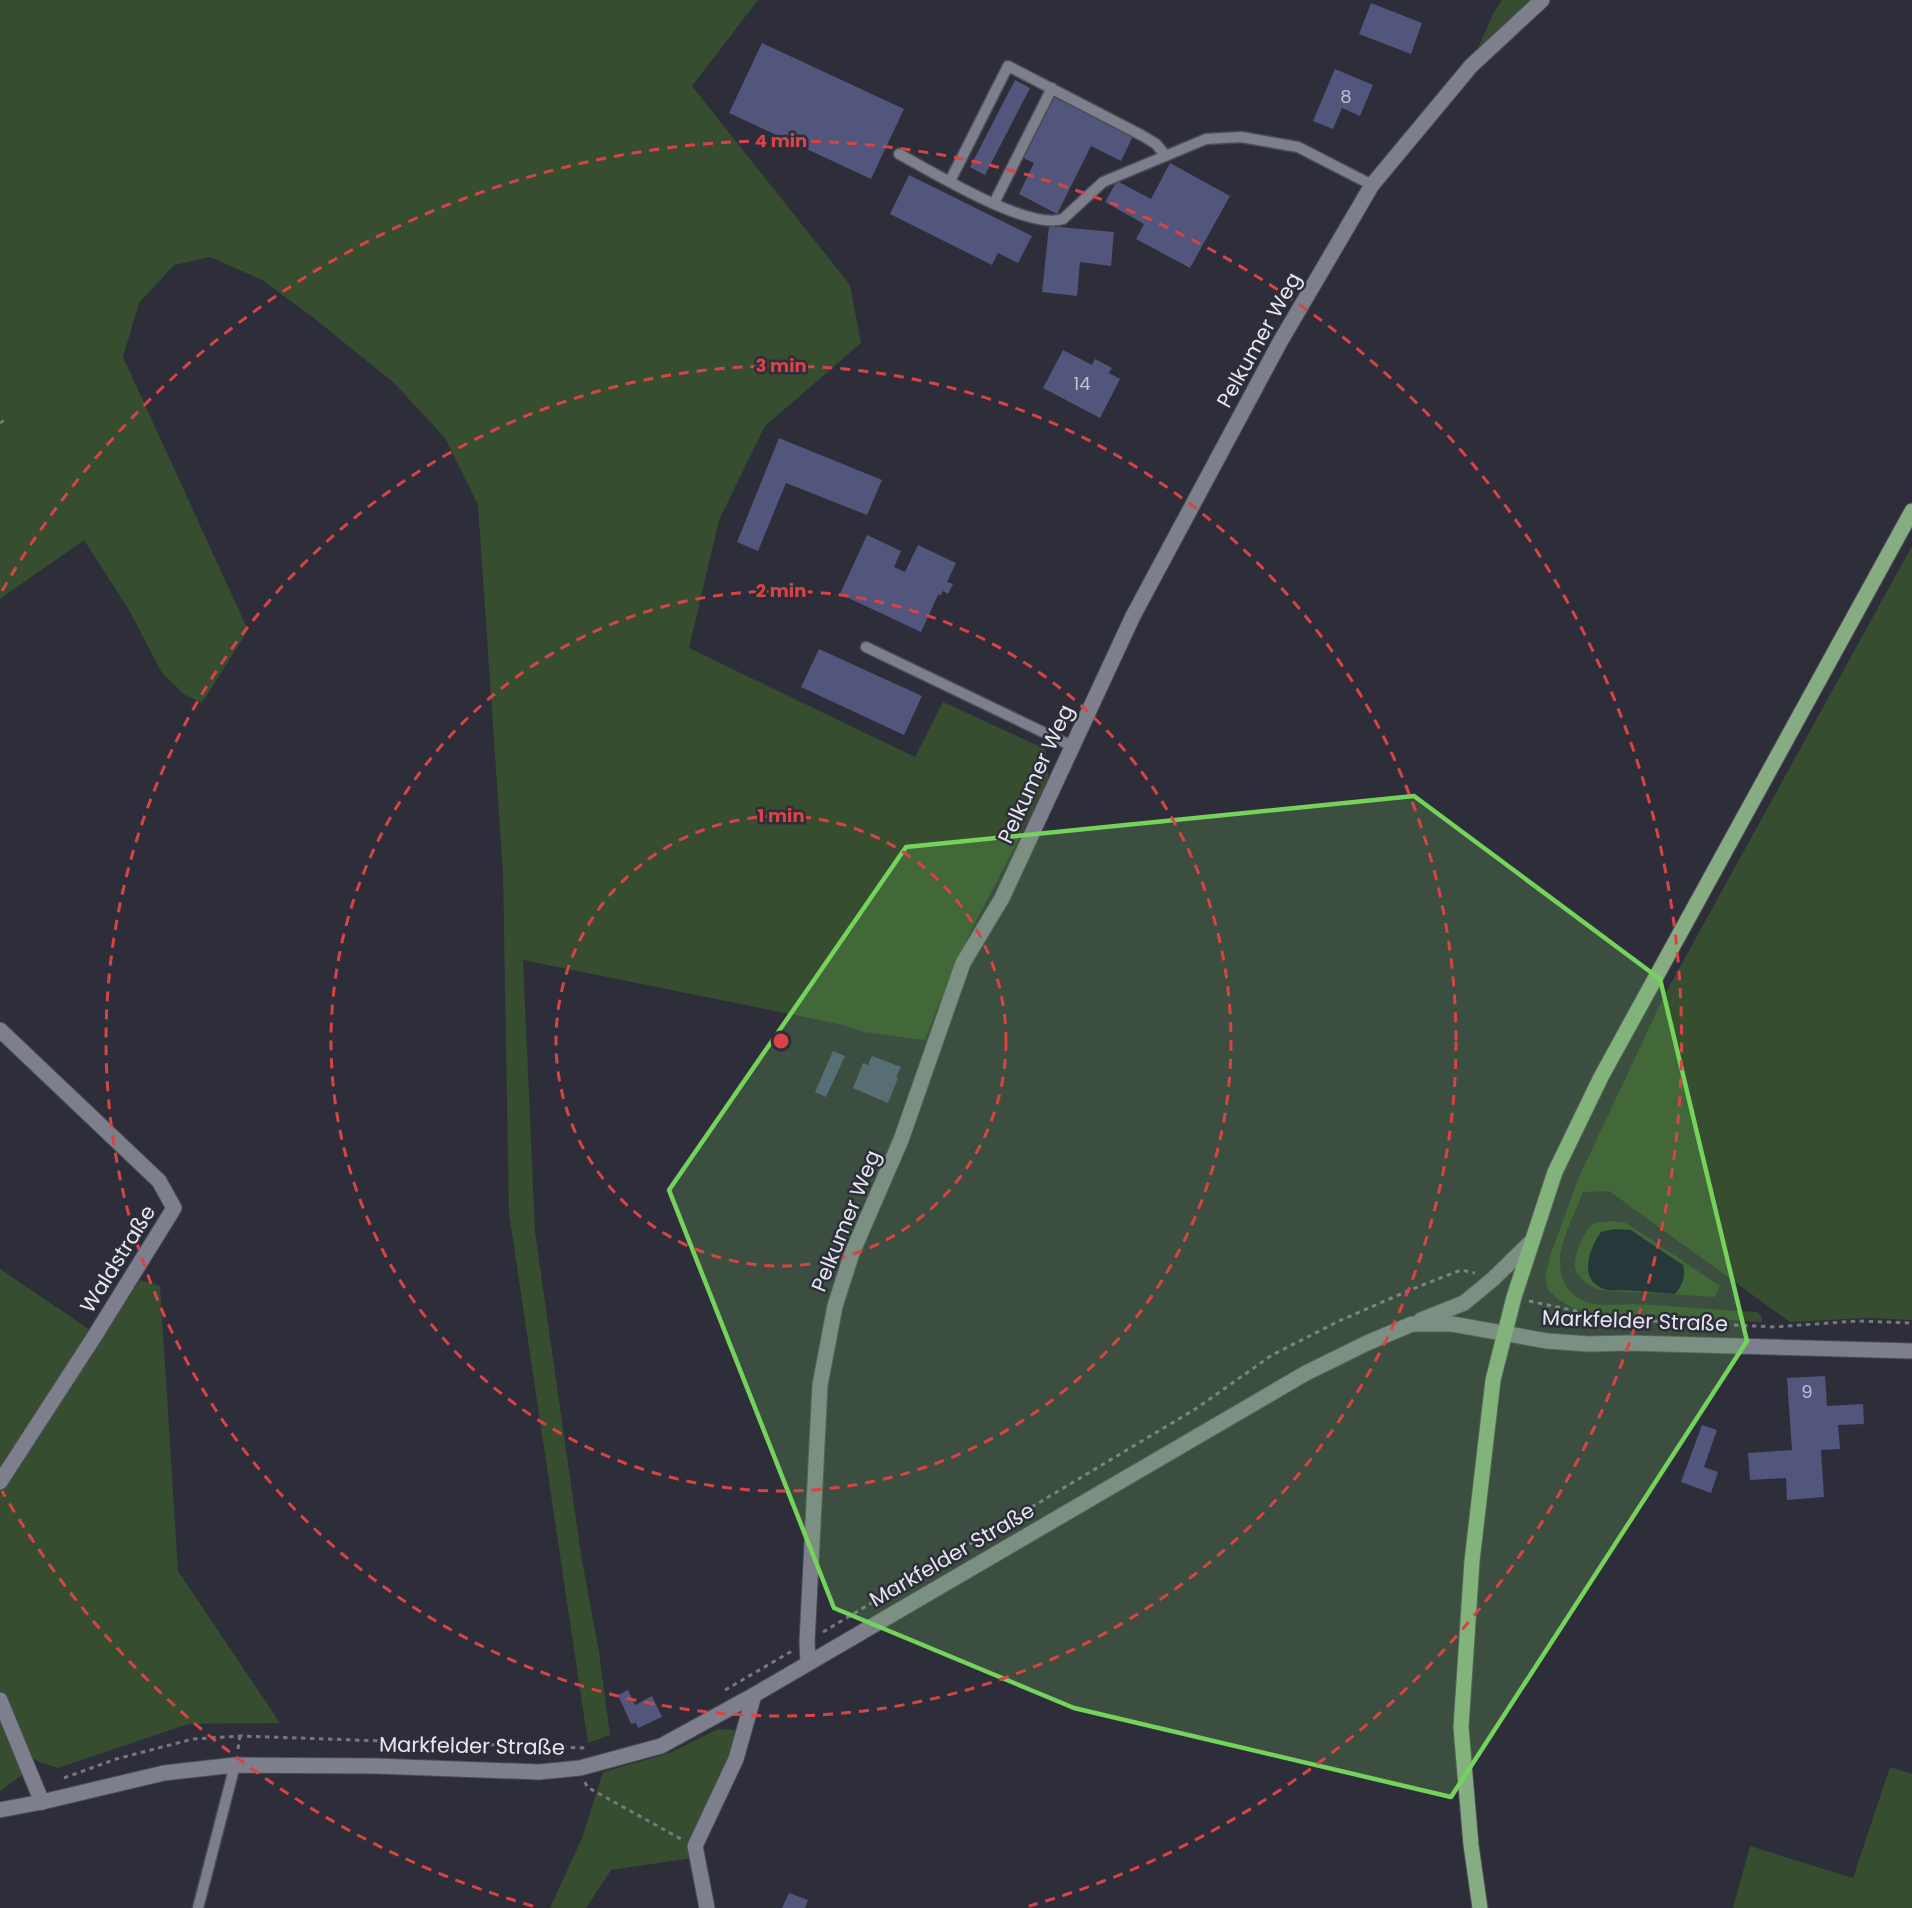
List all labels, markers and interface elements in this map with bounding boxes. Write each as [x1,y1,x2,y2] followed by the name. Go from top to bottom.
[1340,84,1352,109] house number: 8
[755,128,807,153] text: 4 min
[1209,267,1308,413] street label: Pelkumer Weg
[755,353,807,378] text: 3 min
[1073,371,1091,396] house number: 14
[756,578,806,603] text: 2 min
[991,700,1080,848] street label: Pelkumer Weg
[757,803,805,828] text: 1 min
[771,1031,791,1051] centre of rings
[804,1146,887,1296] street label: Pelkumer Weg
[73,1199,162,1318] street label: Waldstraße
[1542,1303,1728,1338] street label: Markfelder Straße
[1801,1379,1813,1404] house number: 9
[864,1496,1040,1614] street label: Markfelder Straße
[379,1729,565,1762] street label: Markfelder Straße

